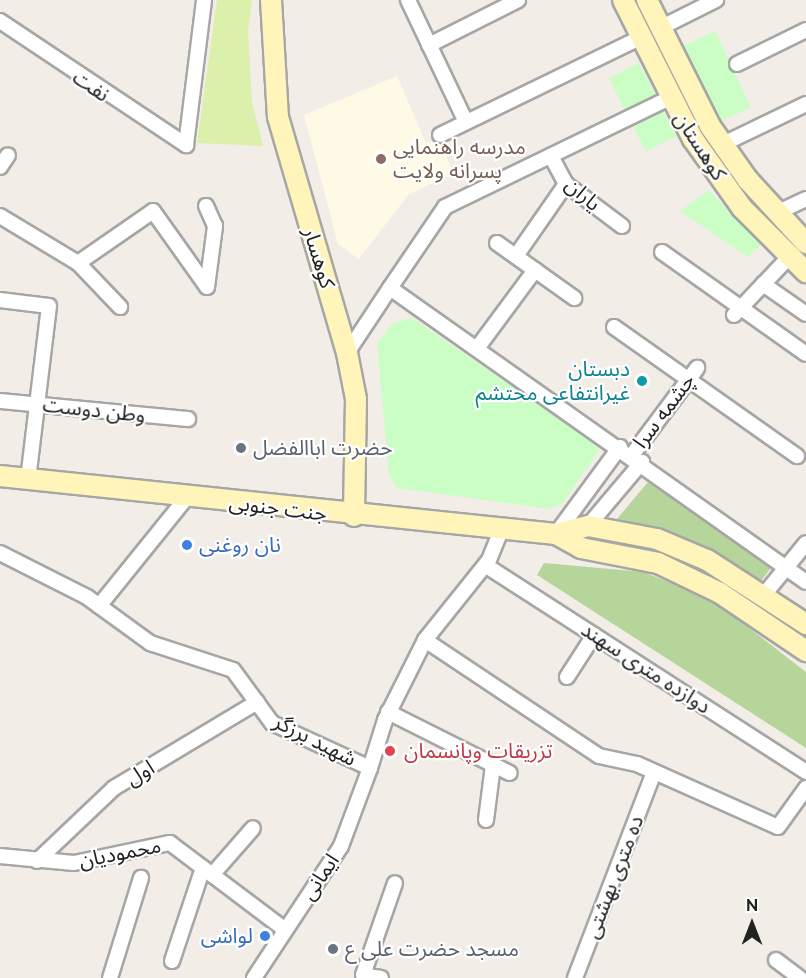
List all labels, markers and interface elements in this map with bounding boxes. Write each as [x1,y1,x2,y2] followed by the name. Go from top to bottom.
[68,65,114,107] street label: نفت
[669,107,731,185] street label: کوهستان
[393,134,526,184] place label: مدرسه راهنمایی پسرانه ولایت
[374,152,388,166] marker: مدرسه راهنمایی پسرانه ولایت
[560,172,606,216] street label: یاران
[298,225,340,291] street label: کوهسار
[476,356,630,406] place label: دبستان غیرانتفاعی محتشم
[628,369,700,453] street label: چشمه‌ سرا
[635,374,649,388] marker: دبستان غیرانتفاعی محتشم
[41,392,147,428] street label: وطن دوست
[253,435,393,461] place label: حضرت اباالفضل
[234,441,248,455] marker: حضرت اباالفضل
[228,489,328,527] street label: جنت جنوبی
[199,532,281,558] place label: نان روغنی
[180,538,194,552] marker: نان روغنی
[577,617,715,719] street label: دوازده متری سهند
[270,709,360,771] street label: شهید برزگر
[404,738,553,764] place label: تزریقات وپانسمان
[381,742,399,760] marker: تزریقات وپانسمان
[121,755,159,791] street label: اول
[579,812,649,942] street label: ده متری بهشتی
[77,833,163,873] street label: محمودیان
[295,849,345,905] street label: ایمانی
[722,894,782,954] north arrow
[746,896,758,915] text: N
[201,923,253,949] place label: لواشی
[258,929,272,943] marker: لواشی
[345,936,519,962] place label: مسجد حضرت علی ع
[326,942,340,956] marker: مسجد حضرت علی ع

